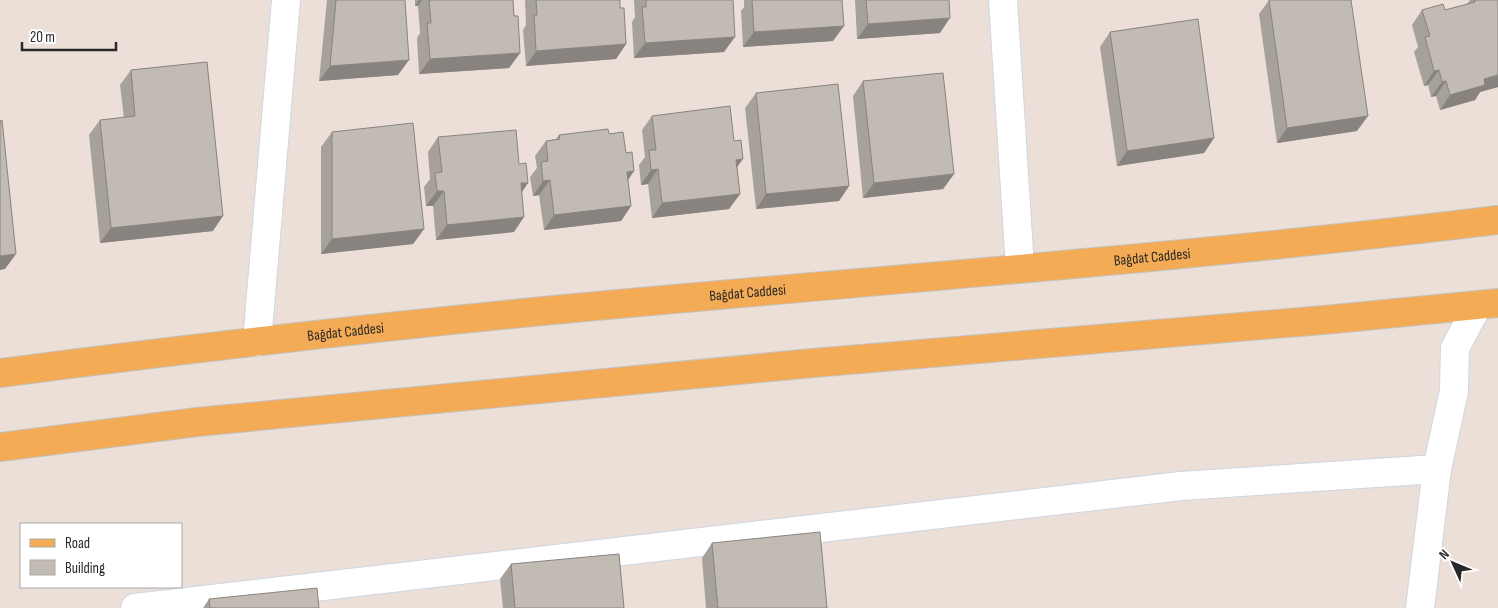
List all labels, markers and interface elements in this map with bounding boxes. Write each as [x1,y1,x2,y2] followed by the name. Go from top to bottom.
[22,20,116,52] scale bar
[30,28,55,47] text: 20 m
[1113,244,1192,270] street label: Bağdat Caddesi
[708,280,787,306] street label: Bağdat Caddesi
[306,318,385,346] street label: Bağdat Caddesi
[20,523,182,588] legend
[65,534,90,553] text: Road
[1428,538,1478,588] north arrow
[1435,546,1453,563] text: N
[65,559,105,578] text: Building

